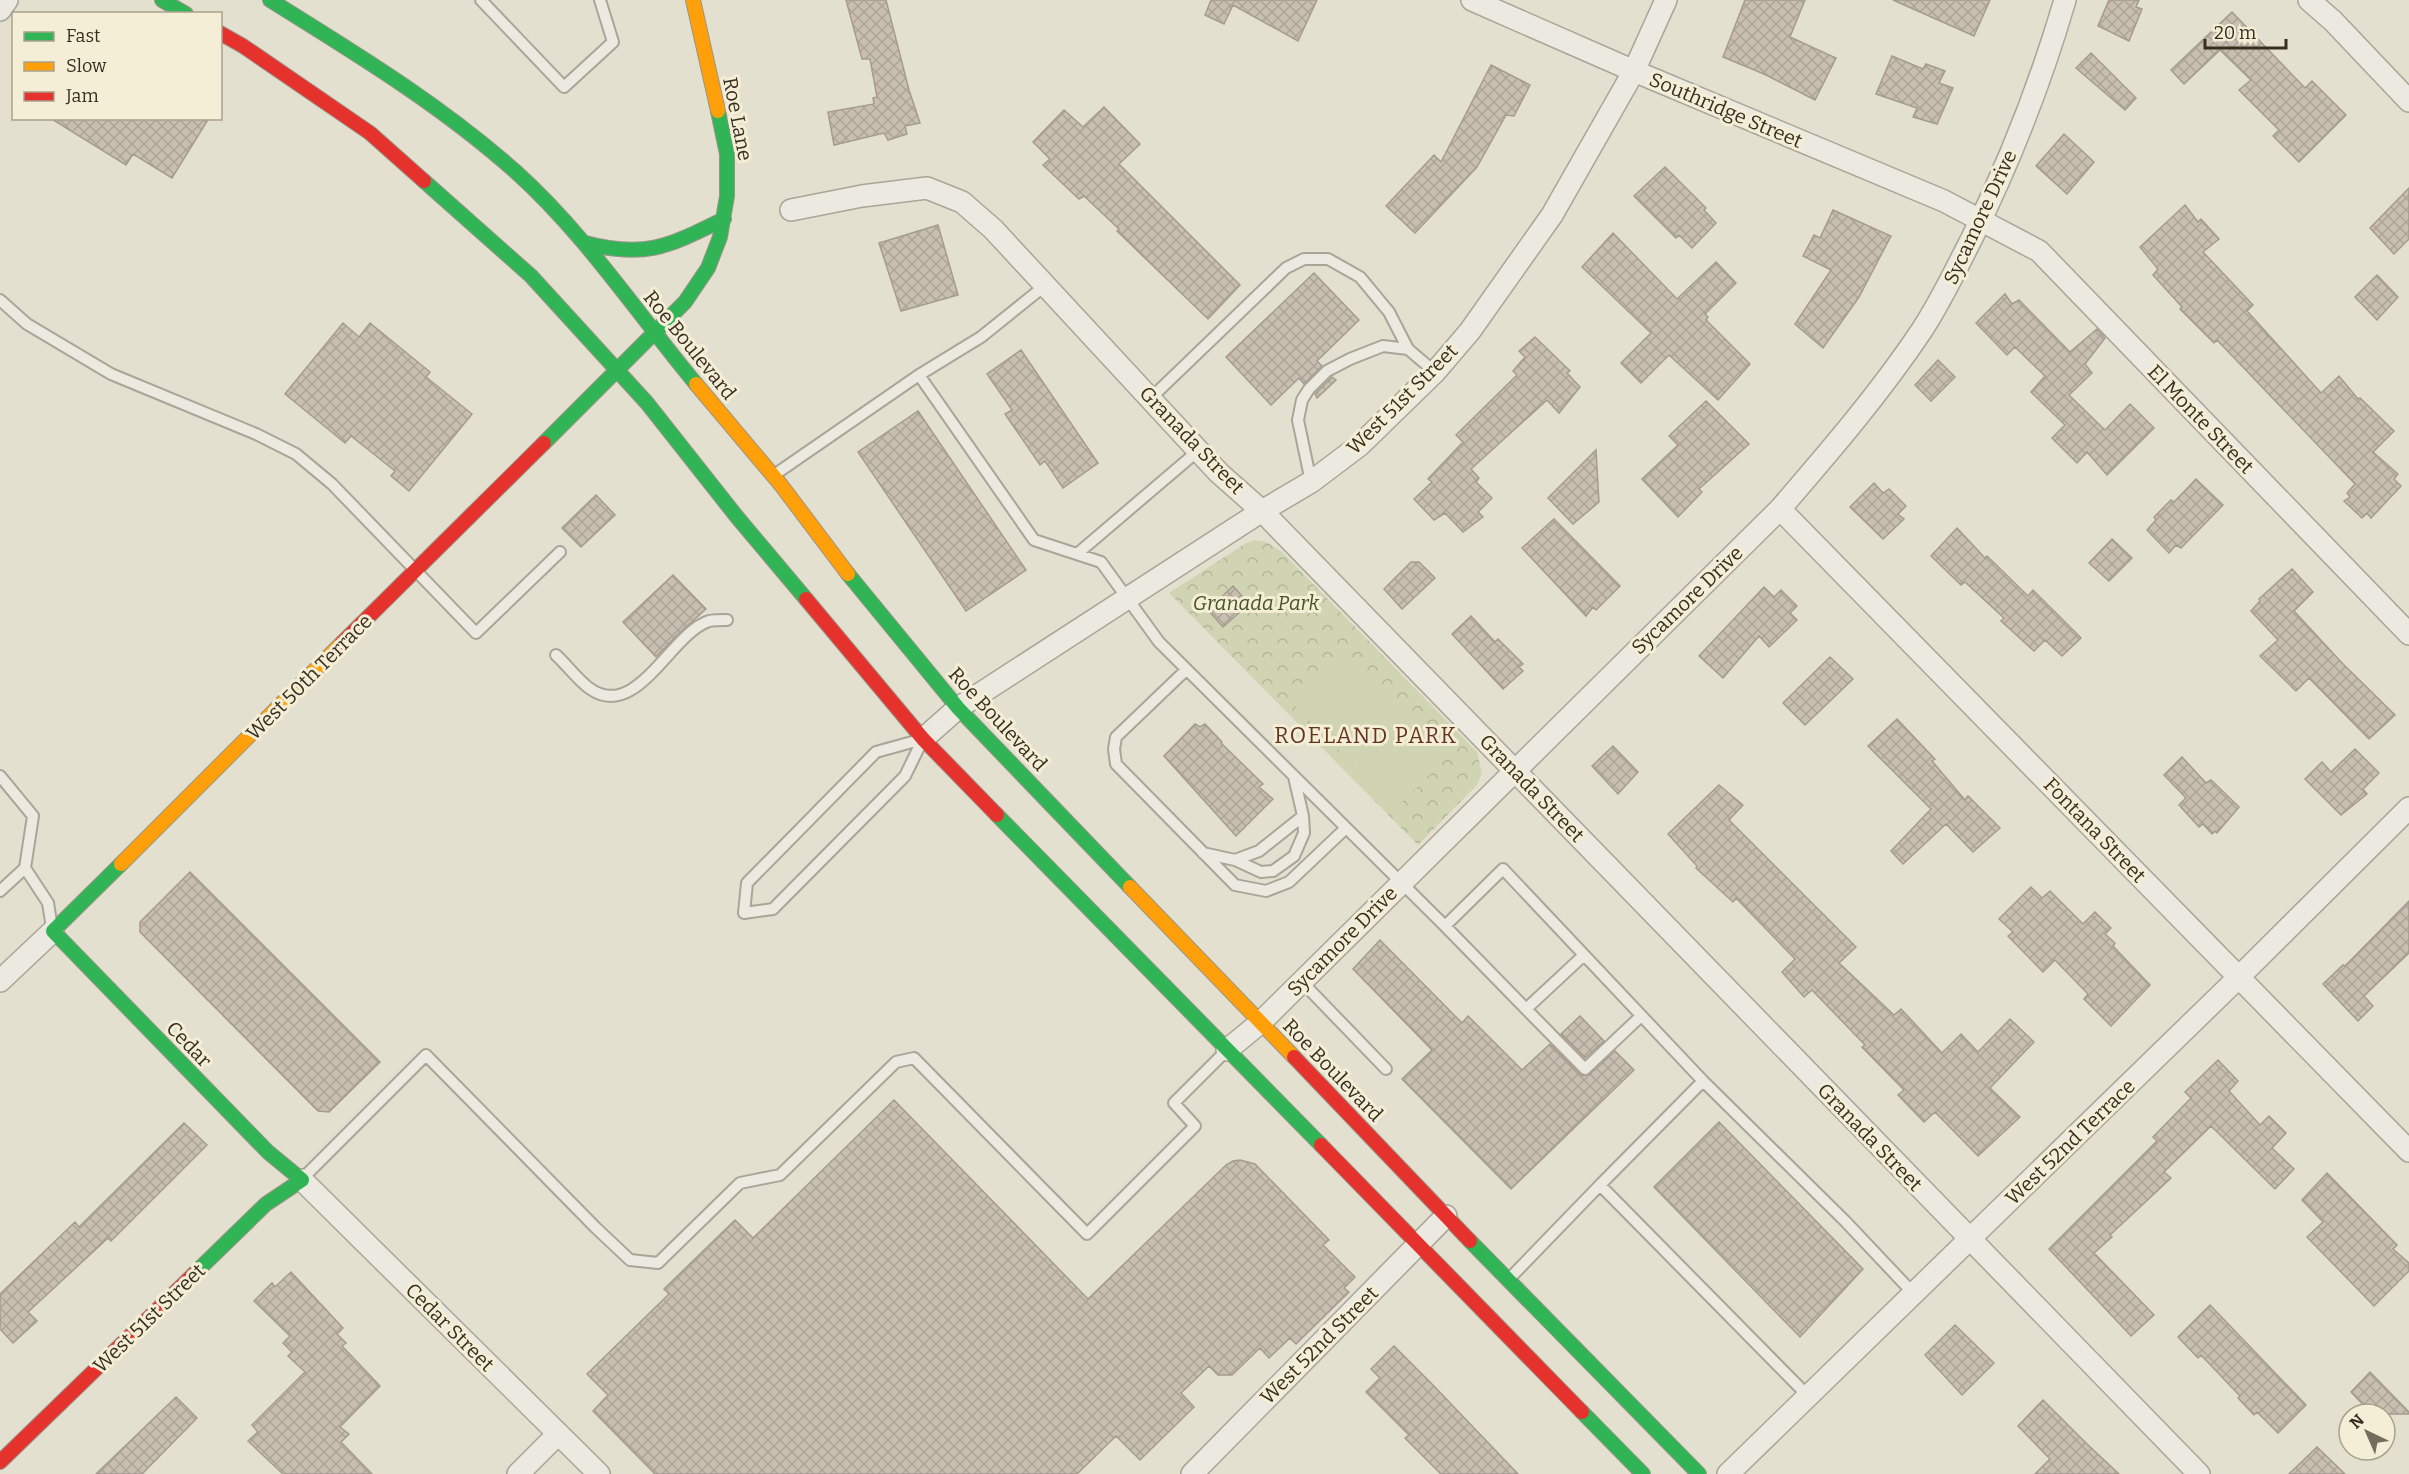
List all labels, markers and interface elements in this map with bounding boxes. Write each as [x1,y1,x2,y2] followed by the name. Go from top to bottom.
[12,12,222,120] legend
[2205,12,2286,50] scale bar
[2214,22,2256,44] text: 20 m
[66,25,101,47] text: Fast
[66,55,107,77] text: Slow
[1646,67,1806,153] street label: Southridge Street
[718,75,758,163] street label: Roe Lane
[65,85,99,107] text: Jam
[1938,146,2022,288] street label: Sycamore Drive
[639,286,741,404] street label: Roe Boulevard
[1342,339,1462,459] street label: West 51st Street
[2143,360,2259,478] street label: El Monte Street
[1135,381,1249,499] street label: Granada Street
[1626,541,1748,659] street label: Sycamore Drive
[1193,591,1320,615] park label: Granada Park
[241,609,377,745] street label: West 50th Terrace
[944,662,1052,776] street label: Roe Boulevard
[1274,722,1458,749] district label: ROELAND PARK
[1475,729,1589,847] street label: Granada Street
[2039,773,2151,887] street label: Fontana Street
[1282,881,1402,1001] street label: Sycamore Drive
[1278,1014,1388,1126] street label: Roe Boulevard
[161,1016,217,1072] street label: Cedar
[2000,1074,2140,1210] street label: West 52nd Terrace
[1813,1078,1927,1196] street label: Granada Street
[88,1258,210,1378] street label: West 51st Street
[401,1278,499,1376] street label: Cedar Street
[1255,1281,1383,1409] street label: West 52nd Street
[2337,1402,2397,1462] north arrow
[2346,1410,2368,1433] text: N

